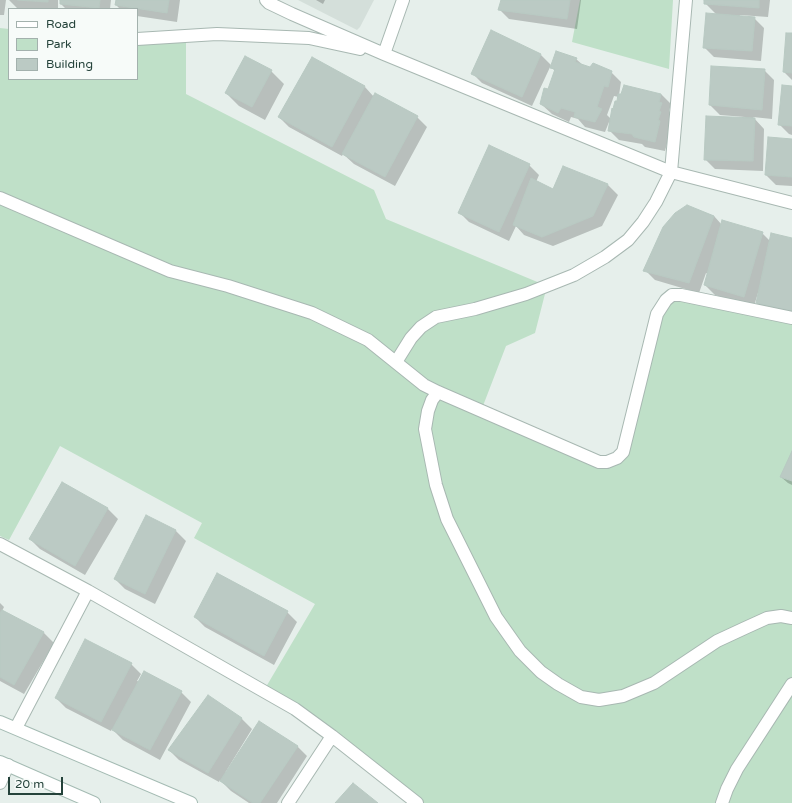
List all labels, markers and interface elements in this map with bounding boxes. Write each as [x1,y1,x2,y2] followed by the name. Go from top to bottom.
[8,8,138,80] legend
[46,17,76,31] text: Road
[46,37,72,51] text: Park
[46,57,93,71] text: Building
[10,769,65,795] scale bar
[15,777,44,791] text: 20 m

